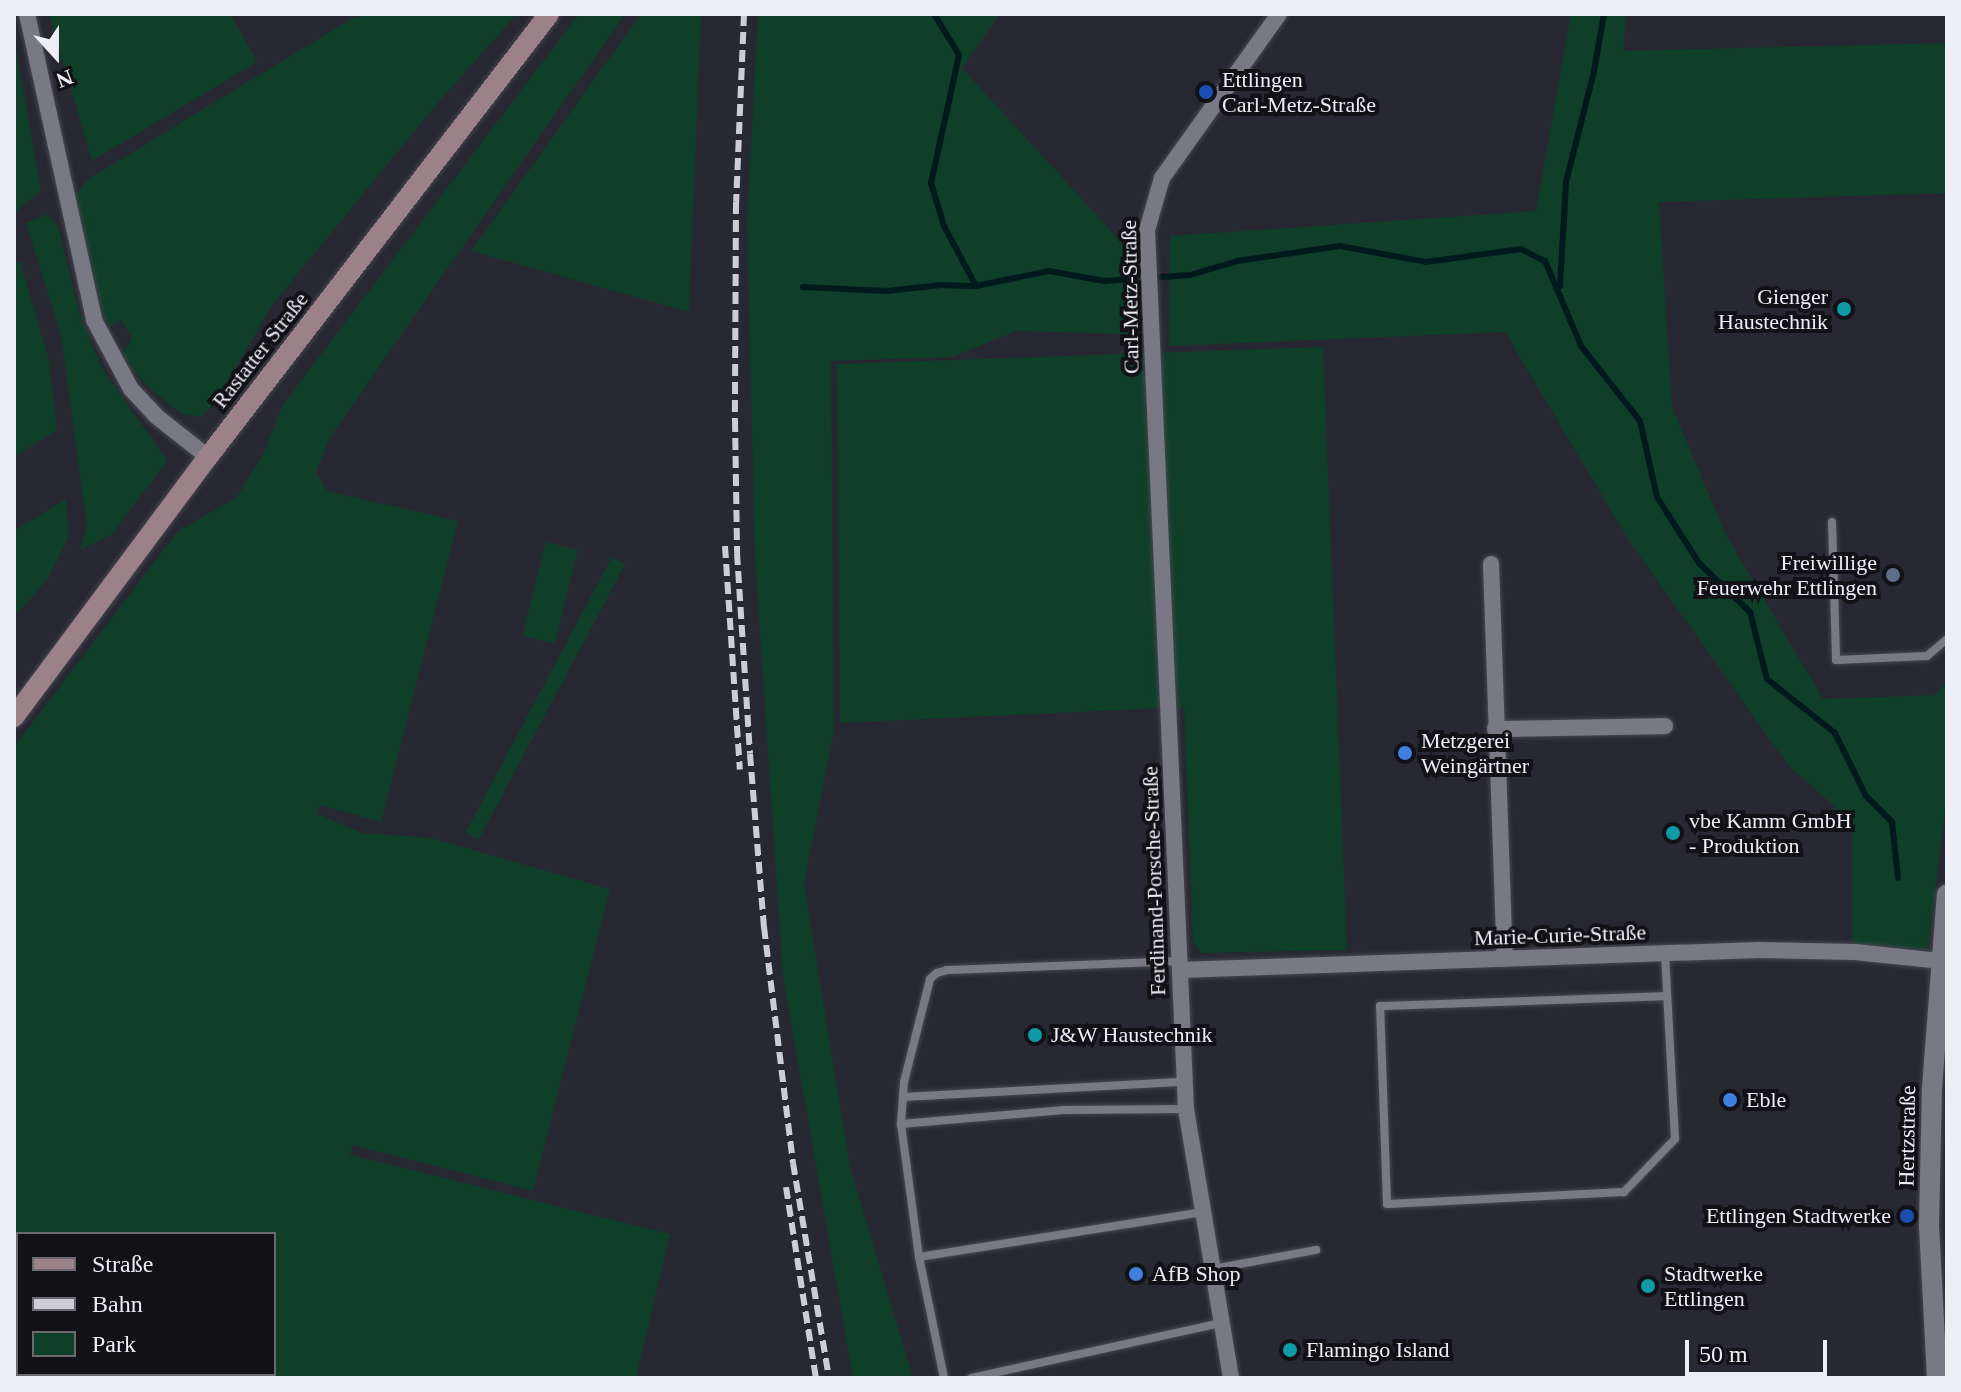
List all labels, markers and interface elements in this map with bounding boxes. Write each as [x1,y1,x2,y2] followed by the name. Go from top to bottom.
[16,16,96,96] north arrow
[53,64,77,93] text: N
[1222,66,1376,118] place label: Ettlingen Carl-Metz-Straße
[1197,83,1215,101] marker: Ettlingen Carl-Metz-Straße
[1115,220,1145,374] street label: Carl-Metz-Straße
[1718,283,1828,334] place label: Gienger Haustechnik
[207,287,313,413] street label: Rastatter Straße
[1835,300,1853,318] marker: Gienger Haustechnik
[1697,549,1877,600] place label: Freiwillige Feuerwehr Ettlingen
[1884,566,1902,584] marker: Freiwillige Feuerwehr Ettlingen
[1421,727,1529,778] place label: Metzgerei Weingärtner
[1396,744,1414,762] marker: Metzgerei Weingärtner
[1137,766,1171,996] street label: Ferdinand-Porsche-Straße
[1689,807,1852,858] place label: vbe Kamm GmbH - Produktion
[1664,824,1682,842] marker: vbe Kamm GmbH - Produktion
[1473,919,1647,951] street label: Marie-Curie-Straße
[1051,1022,1213,1048] place label: J&W Haustechnik
[1026,1026,1044,1044] marker: J&W Haustechnik
[1893,1085,1921,1187] street label: Hertzstraße
[1746,1087,1786,1113] place label: Eble
[1721,1091,1739,1109] marker: Eble
[1706,1203,1891,1229] place label: Ettlingen Stadtwerke
[1898,1207,1916,1225] marker: Ettlingen Stadtwerke
[16,1232,276,1376] legend
[92,1251,153,1277] text: Straße
[1664,1260,1763,1312] place label: Stadtwerke Ettlingen
[1152,1261,1241,1287] place label: AfB Shop
[1127,1265,1145,1283] marker: AfB Shop
[1639,1277,1657,1295] marker: Stadtwerke Ettlingen
[92,1291,143,1317] text: Bahn
[1689,1324,1831,1374] scale bar
[92,1331,136,1357] text: Park
[1306,1337,1450,1363] place label: Flamingo Island
[1281,1341,1299,1359] marker: Flamingo Island
[1699,1341,1748,1367] text: 50 m

